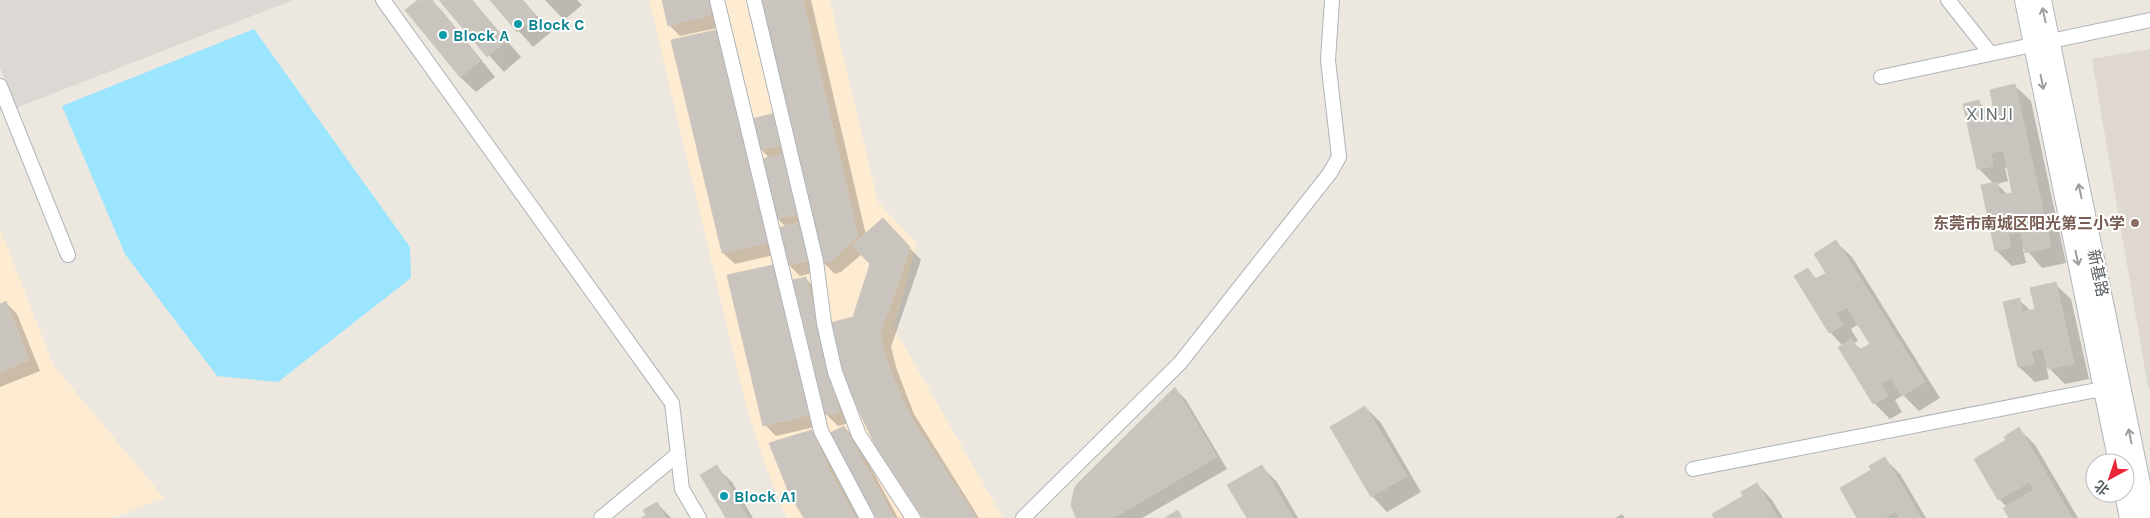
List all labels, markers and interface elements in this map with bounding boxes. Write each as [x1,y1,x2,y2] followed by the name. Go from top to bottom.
[2038,7,2048,23] one-way arrow
[528,15,584,34] place label: Block C
[512,18,524,30] marker: Block C
[453,26,509,45] place label: Block A
[437,29,449,41] marker: Block A
[2037,74,2047,90] one-way arrow
[1966,103,2014,125] district label: XINJI
[2075,183,2085,199] one-way arrow
[1933,214,2125,233] place label: 东莞市南城区阳光第三小学
[2129,217,2141,229] marker: 东莞市南城区阳光第三小学
[2084,248,2112,298] street label: 新基路
[2073,250,2083,266] one-way arrow
[2125,428,2135,444] one-way arrow
[2085,453,2135,503] north arrow
[2091,477,2113,499] text: 北
[734,487,796,506] place label: Block A1
[718,490,730,502] marker: Block A1

